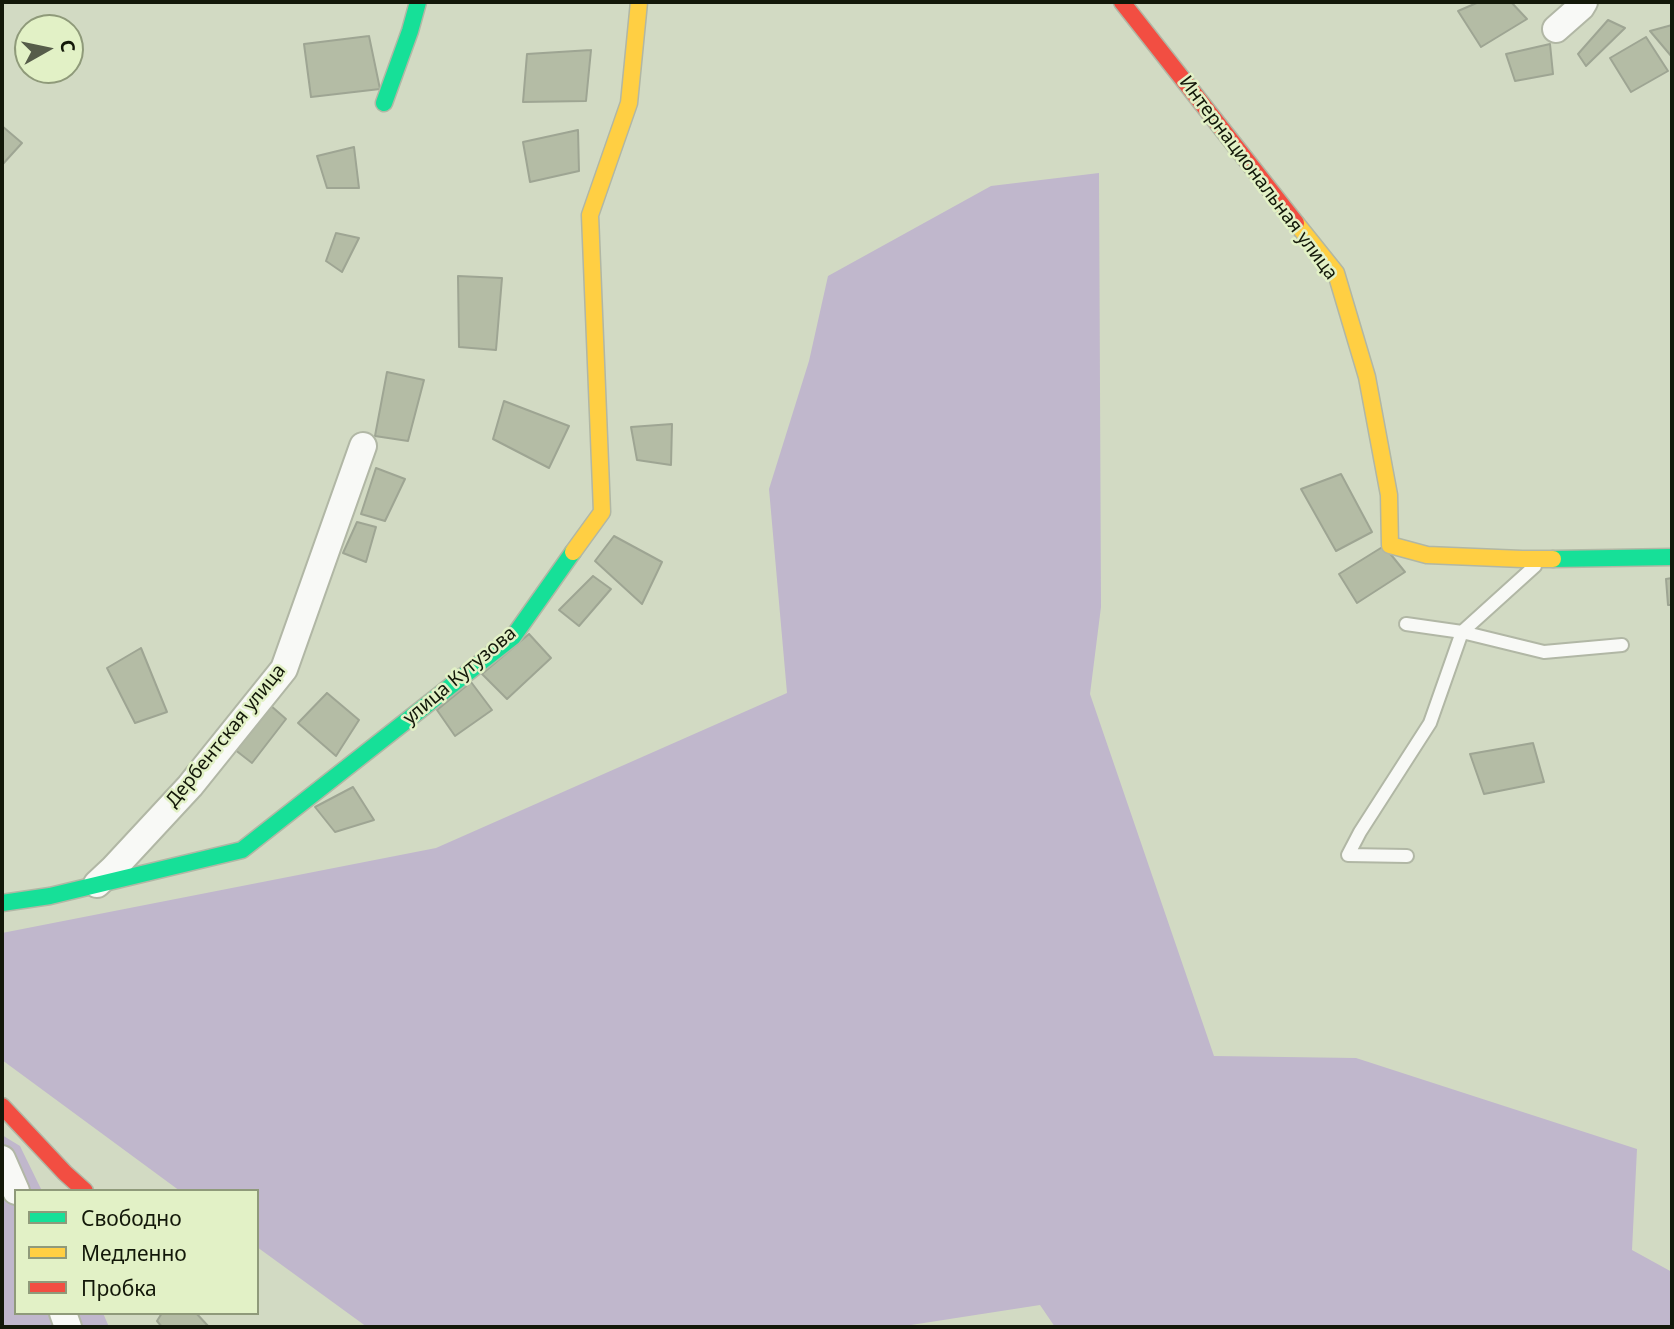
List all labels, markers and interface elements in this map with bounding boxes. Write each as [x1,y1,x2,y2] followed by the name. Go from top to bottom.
[14,14,84,84] north arrow
[54,38,82,54] text: С
[1174,72,1342,284] street label: Интернациональная улица
[399,622,521,730] street label: улица Кутузова
[161,660,291,812] street label: Дербентская улица
[14,1189,259,1315] legend
[81,1204,182,1232] text: Свободно
[81,1239,187,1267] text: Медленно
[81,1274,157,1302] text: Пробка

